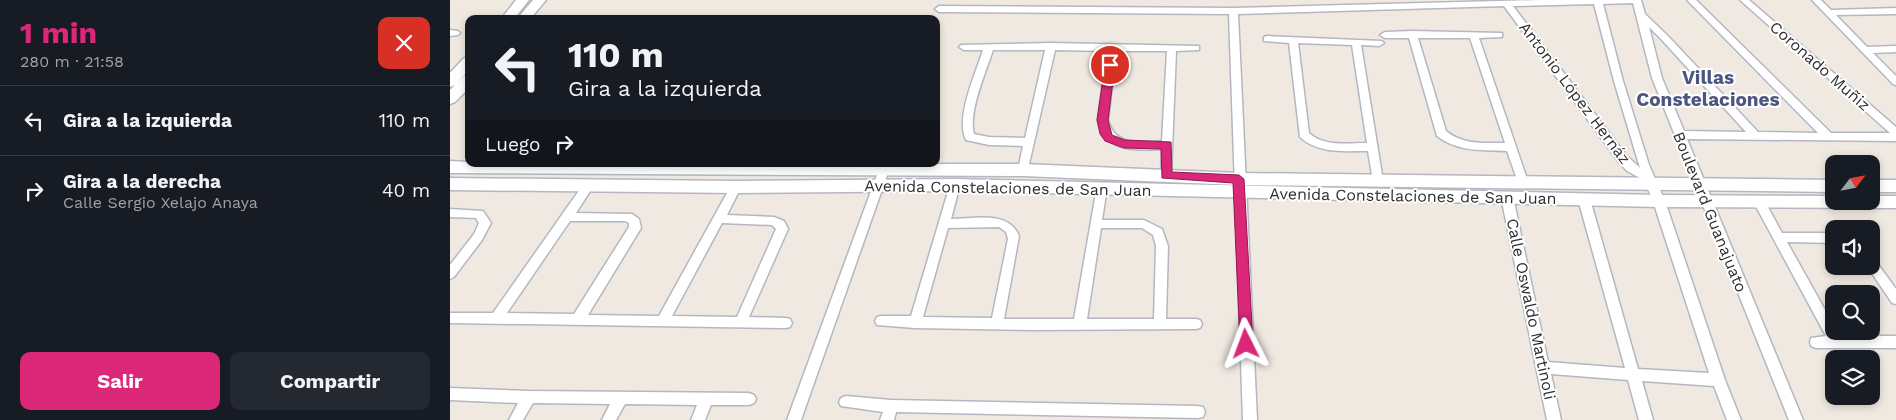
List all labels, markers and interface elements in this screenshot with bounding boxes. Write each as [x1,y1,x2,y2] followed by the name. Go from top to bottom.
[20,15,97,50] text: 1 min
[378,17,430,69] button: close
[1766,17,1874,115] street label: Coronado Muñiz
[1515,18,1635,168] street label: Antonio López Hernáz
[568,34,664,76] text: 110 m
[485,35,550,100] icon: left
[1089,44,1131,86] pin
[1096,51,1124,79] icon: arrive
[20,52,124,71] text: 280 m · 21:58
[1636,66,1780,111] district label: Villas Constelaciones
[568,76,762,101] text: Gira a la izquierda
[20,107,48,135] icon: left
[63,109,232,132] text: Gira a la izquierda
[379,109,430,132] text: 110 m
[1669,129,1751,295] street label: Boulevard Guanajuato
[550,130,578,158] icon: right
[485,133,540,156] text: Luego
[1825,155,1880,210] north arrow
[1825,155,1880,405] map controls
[63,170,221,193] text: Gira a la derecha
[864,176,1152,200] street label: Avenida Constelaciones de San Juan
[20,177,48,205] icon: right
[382,179,430,202] text: 40 m
[1269,184,1557,208] street label: Avenida Constelaciones de San Juan
[63,193,258,212] text: Calle Sergio Xelajo Anaya
[1502,217,1560,401] street label: Calle Oswaldo Martinoli
[1825,220,1880,275] button: sound
[1825,285,1880,340] button: search
[1219,317,1271,369] position arrow
[1825,350,1880,405] button: layers
[20,352,220,410] button: Salir
[230,352,430,410] button: Compartir

